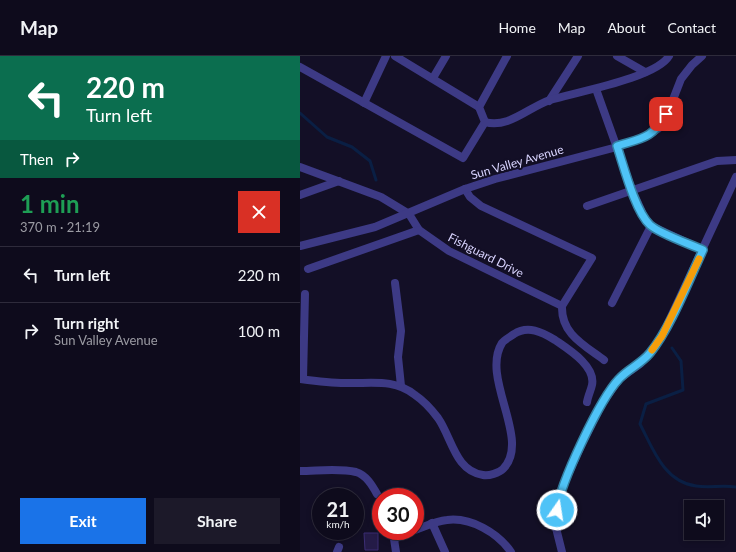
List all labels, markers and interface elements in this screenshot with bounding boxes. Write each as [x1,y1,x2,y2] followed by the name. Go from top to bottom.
[20,16,58,39] text: Map
[498,19,536,36] text: Home
[558,19,585,36] text: Map
[607,19,645,36] text: About
[667,19,716,36] text: Contact
[86,70,165,104] text: 220 m
[20,72,72,124] icon: left
[649,97,683,131] pin
[655,103,677,125] icon: arrive
[86,104,152,126] text: Turn left
[469,142,565,182] street label: Sun Valley Avenue
[61,148,83,170] icon: right
[20,150,53,168] text: Then
[20,189,80,218] text: 1 min
[238,191,280,233] button: close
[20,219,100,235] text: 370 m · 21:19
[446,229,526,281] street label: Fishguard Drive
[20,264,42,286] icon: left
[54,266,110,284] text: Turn left
[238,266,280,284] text: 220 m
[54,314,119,332] text: Turn right
[20,320,42,342] icon: right
[238,322,280,340] text: 100 m
[54,332,158,348] text: Sun Valley Avenue
[372,488,424,540] speed limit sign: 30
[536,489,578,531] position arrow
[326,497,350,521] text: 21
[20,498,146,544] button: Exit
[154,498,280,544] button: Share
[684,500,724,540] map controls
[684,500,724,540] button: sound
[326,518,350,530] text: km/h

